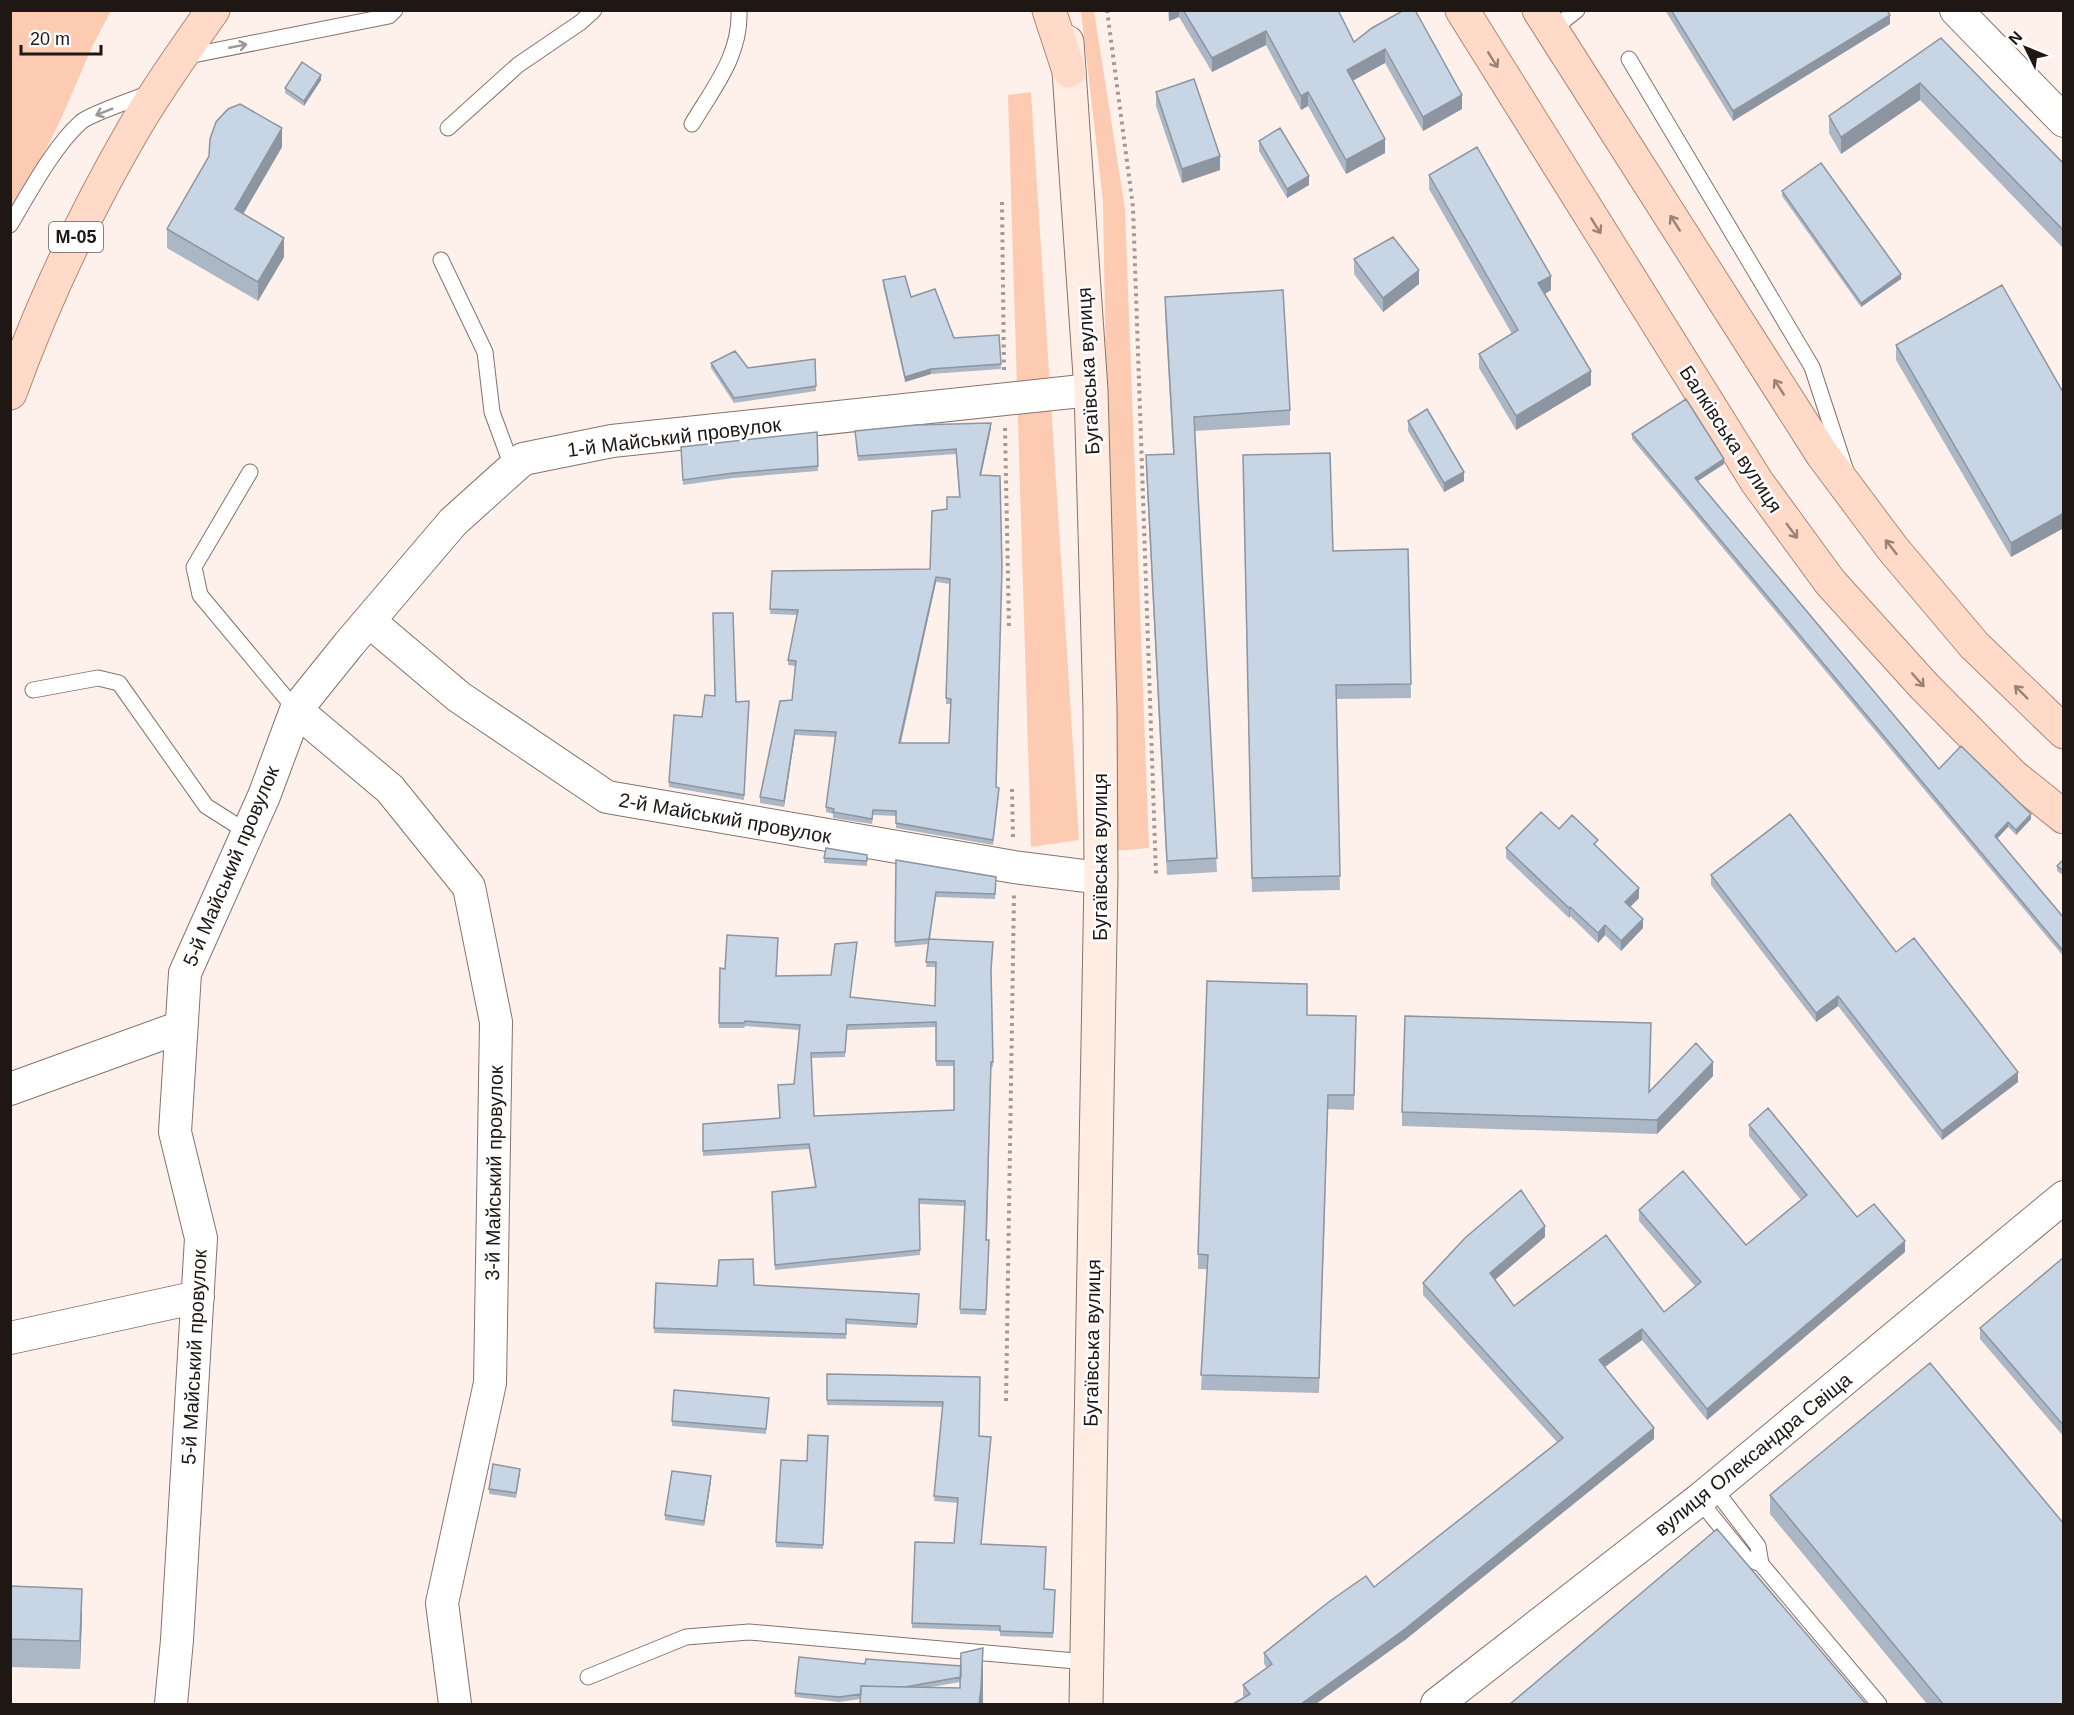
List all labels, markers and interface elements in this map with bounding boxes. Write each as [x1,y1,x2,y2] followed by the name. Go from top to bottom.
[21,18,100,56] scale bar
[1996,18,2056,78] north arrow
[2005,28,2026,48] text: N
[30,29,70,49] text: 20 m
[227,40,247,51] one-way arrow
[1488,51,1500,68] one-way arrow
[95,107,113,118] one-way arrow
[1668,215,1680,232] one-way arrow
[1590,217,1603,234] one-way arrow
[49,222,103,252] road number: М-05
[1073,287,1103,455] street label: Бугаївська вулиця
[1675,361,1787,517] street label: Балківська вулиця
[1773,379,1786,396] one-way arrow
[566,413,782,461] street label: 1-й Майський провулок
[1786,522,1799,538] one-way arrow
[1885,539,1898,555] one-way arrow
[1911,672,1925,687] one-way arrow
[2014,684,2029,699] one-way arrow
[179,762,283,969] street label: 5-й Майський провулок
[1089,773,1111,941] street label: Бугаївська вулиця
[617,788,833,848] street label: 2-й Майський провулок
[481,1065,507,1281] street label: 3-й Майський провулок
[177,1249,211,1465] street label: 5-й Майський провулок
[1080,1259,1104,1427] street label: Бугаївська вулиця
[1650,1367,1856,1540] street label: вулиця Олександра Свіща

